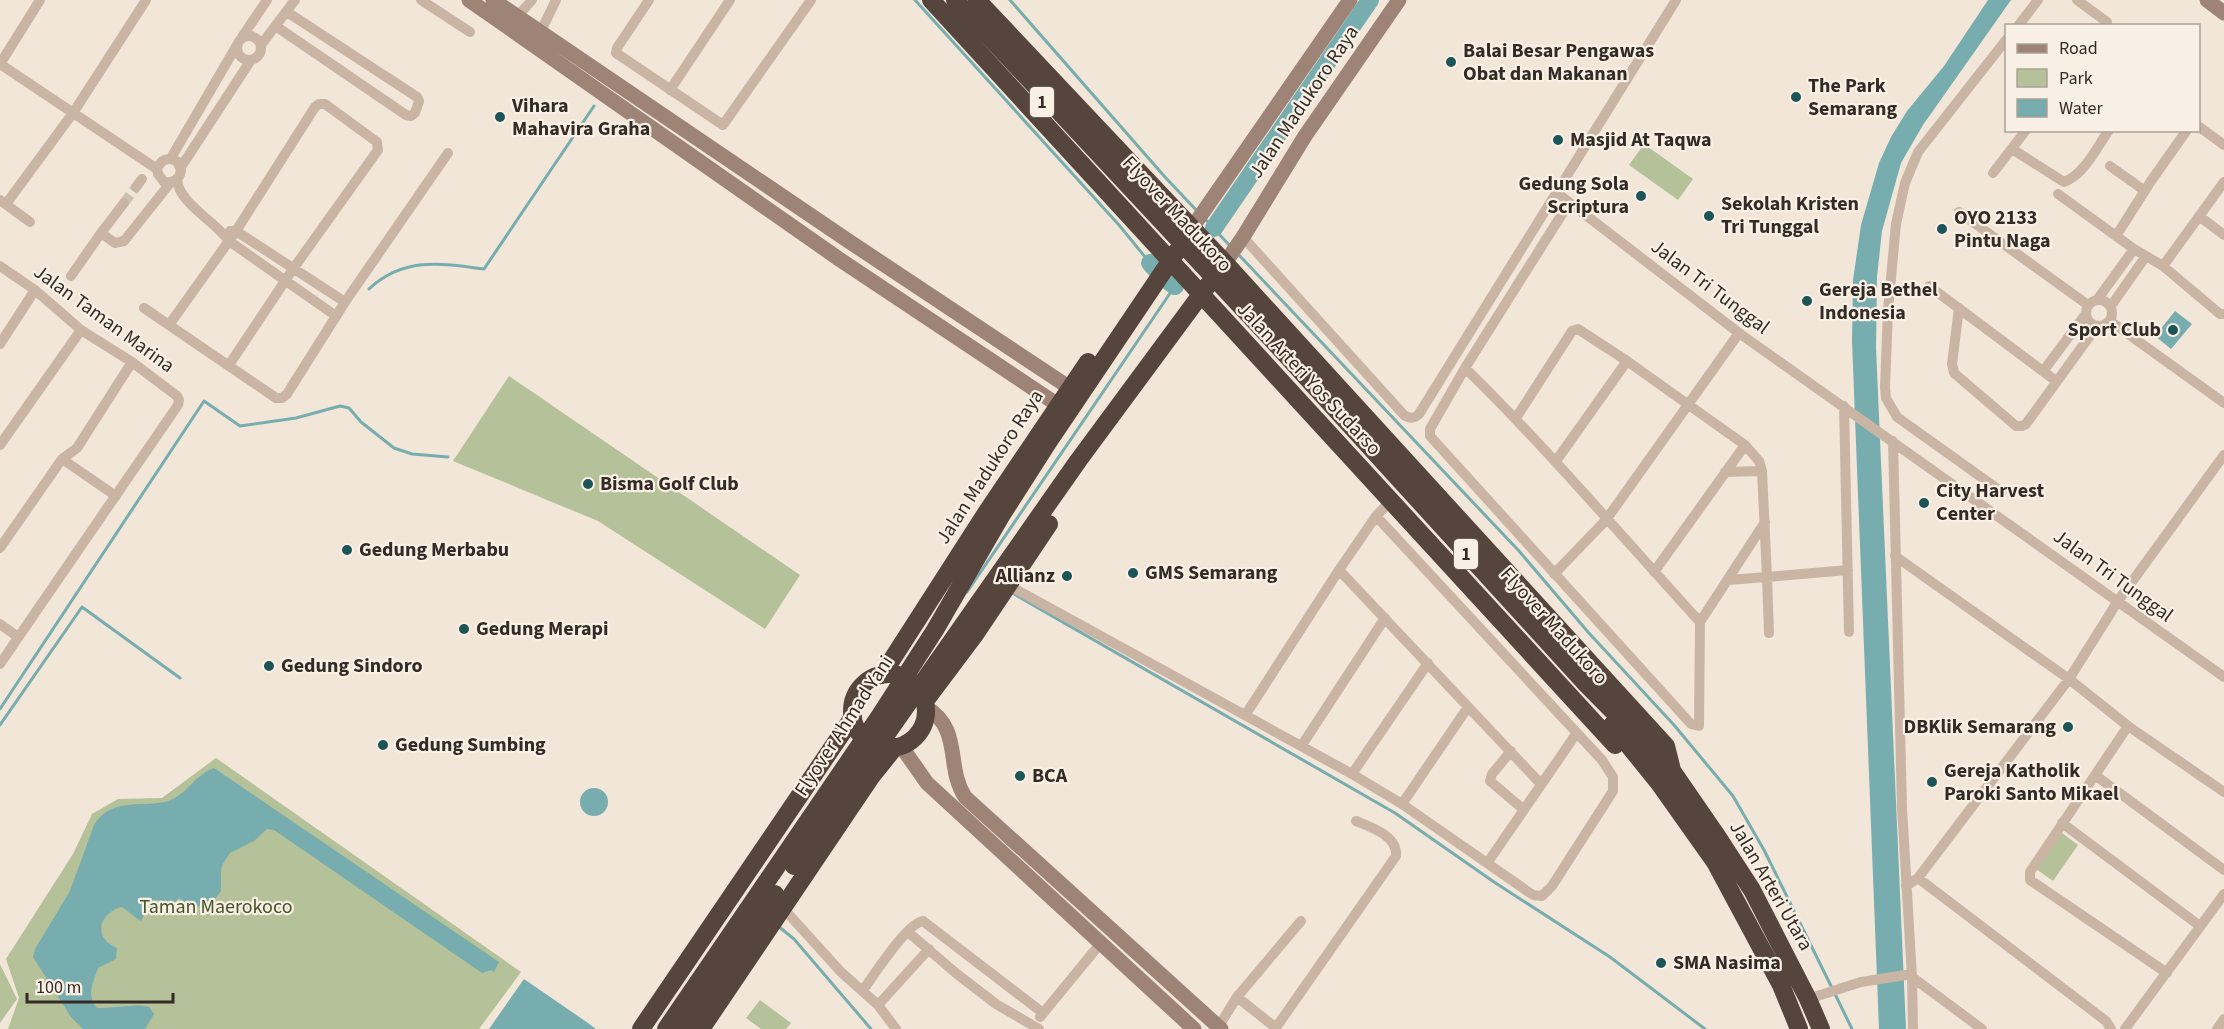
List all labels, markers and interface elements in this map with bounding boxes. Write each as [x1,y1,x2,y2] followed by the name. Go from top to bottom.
[1242,20,1366,184] street label: Jalan Madukoro Raya
[2005,24,2200,132] legend
[2059,36,2098,61] text: Road
[1463,37,1654,88] place label: Balai Besar Pengawas Obat dan Makanan
[1444,55,1458,69] marker: Balai Besar Pengawas Obat dan Makanan
[2059,66,2093,91] text: Park
[1808,72,1898,123] place label: The Park Semarang
[1030,87,1054,117] road number: 1
[1789,90,1803,104] marker: The Park Semarang
[511,92,650,143] place label: Vihara Mahavira Graha
[2059,96,2103,121] text: Water
[493,110,507,124] marker: Vihara Mahavira Graha
[1570,126,1712,154] place label: Masjid At Taqwa
[1551,133,1565,147] marker: Masjid At Taqwa
[1116,150,1238,278] street label: Flyover Madukoro
[1518,170,1629,221] place label: Gedung Sola Scriptura
[1634,189,1648,203] marker: Gedung Sola Scriptura
[1721,190,1859,241] place label: Sekolah Kristen Tri Tunggal
[1954,204,2051,255] place label: OYO 2133 Pintu Naga
[1702,209,1716,223] marker: Sekolah Kristen Tri Tunggal
[1935,222,1949,236] marker: OYO 2133 Pintu Naga
[1645,233,1775,341] street label: Jalan Tri Tunggal
[28,258,180,380] street label: Jalan Taman Marina
[1819,276,1938,327] place label: Gereja Bethel Indonesia
[1800,294,1814,308] marker: Gereja Bethel Indonesia
[1230,296,1388,462] street label: Jalan Arteri Yos Sudarso
[2068,316,2161,344] place label: Sport Club
[2166,323,2180,337] marker: Sport Club
[930,384,1050,550] street label: Jalan Madukoro Raya
[600,470,739,498] place label: Bisma Golf Club
[581,477,595,491] marker: Bisma Golf Club
[1936,477,2044,528] place label: City Harvest Center
[1917,496,1931,510] marker: City Harvest Center
[2047,523,2179,629] street label: Jalan Tri Tunggal
[359,536,509,564] place label: Gedung Merbabu
[1454,539,1478,569] road number: 1
[340,543,354,557] marker: Gedung Merbabu
[1145,559,1278,587] place label: GMS Semarang
[1494,561,1614,691] street label: Flyover Madukoro
[994,562,1055,590] place label: Allianz
[1126,566,1140,580] marker: GMS Semarang
[1060,569,1074,583] marker: Allianz
[476,615,609,643] place label: Gedung Merapi
[457,622,471,636] marker: Gedung Merapi
[788,650,900,802] street label: Flyover Ahmad Yani
[281,652,423,680] place label: Gedung Sindoro
[262,659,276,673] marker: Gedung Sindoro
[1904,713,2056,741] place label: DBKlik Semarang
[2061,720,2075,734] marker: DBKlik Semarang
[395,731,546,759] place label: Gedung Sumbing
[376,738,390,752] marker: Gedung Sumbing
[1944,757,2119,808] place label: Gereja Katholik Paroki Santo Mikael
[1032,762,1068,790] place label: BCA
[1013,769,1027,783] marker: BCA
[1925,775,1939,789] marker: Gereja Katholik Paroki Santo Mikael
[1722,816,1820,956] street label: Jalan Arteri Utara
[140,893,292,921] park label: Taman Maerokoco
[1673,949,1781,977] place label: SMA Nasima
[1654,956,1668,970] marker: SMA Nasima
[27,966,172,1004] scale bar
[36,975,81,1000] text: 100 m

